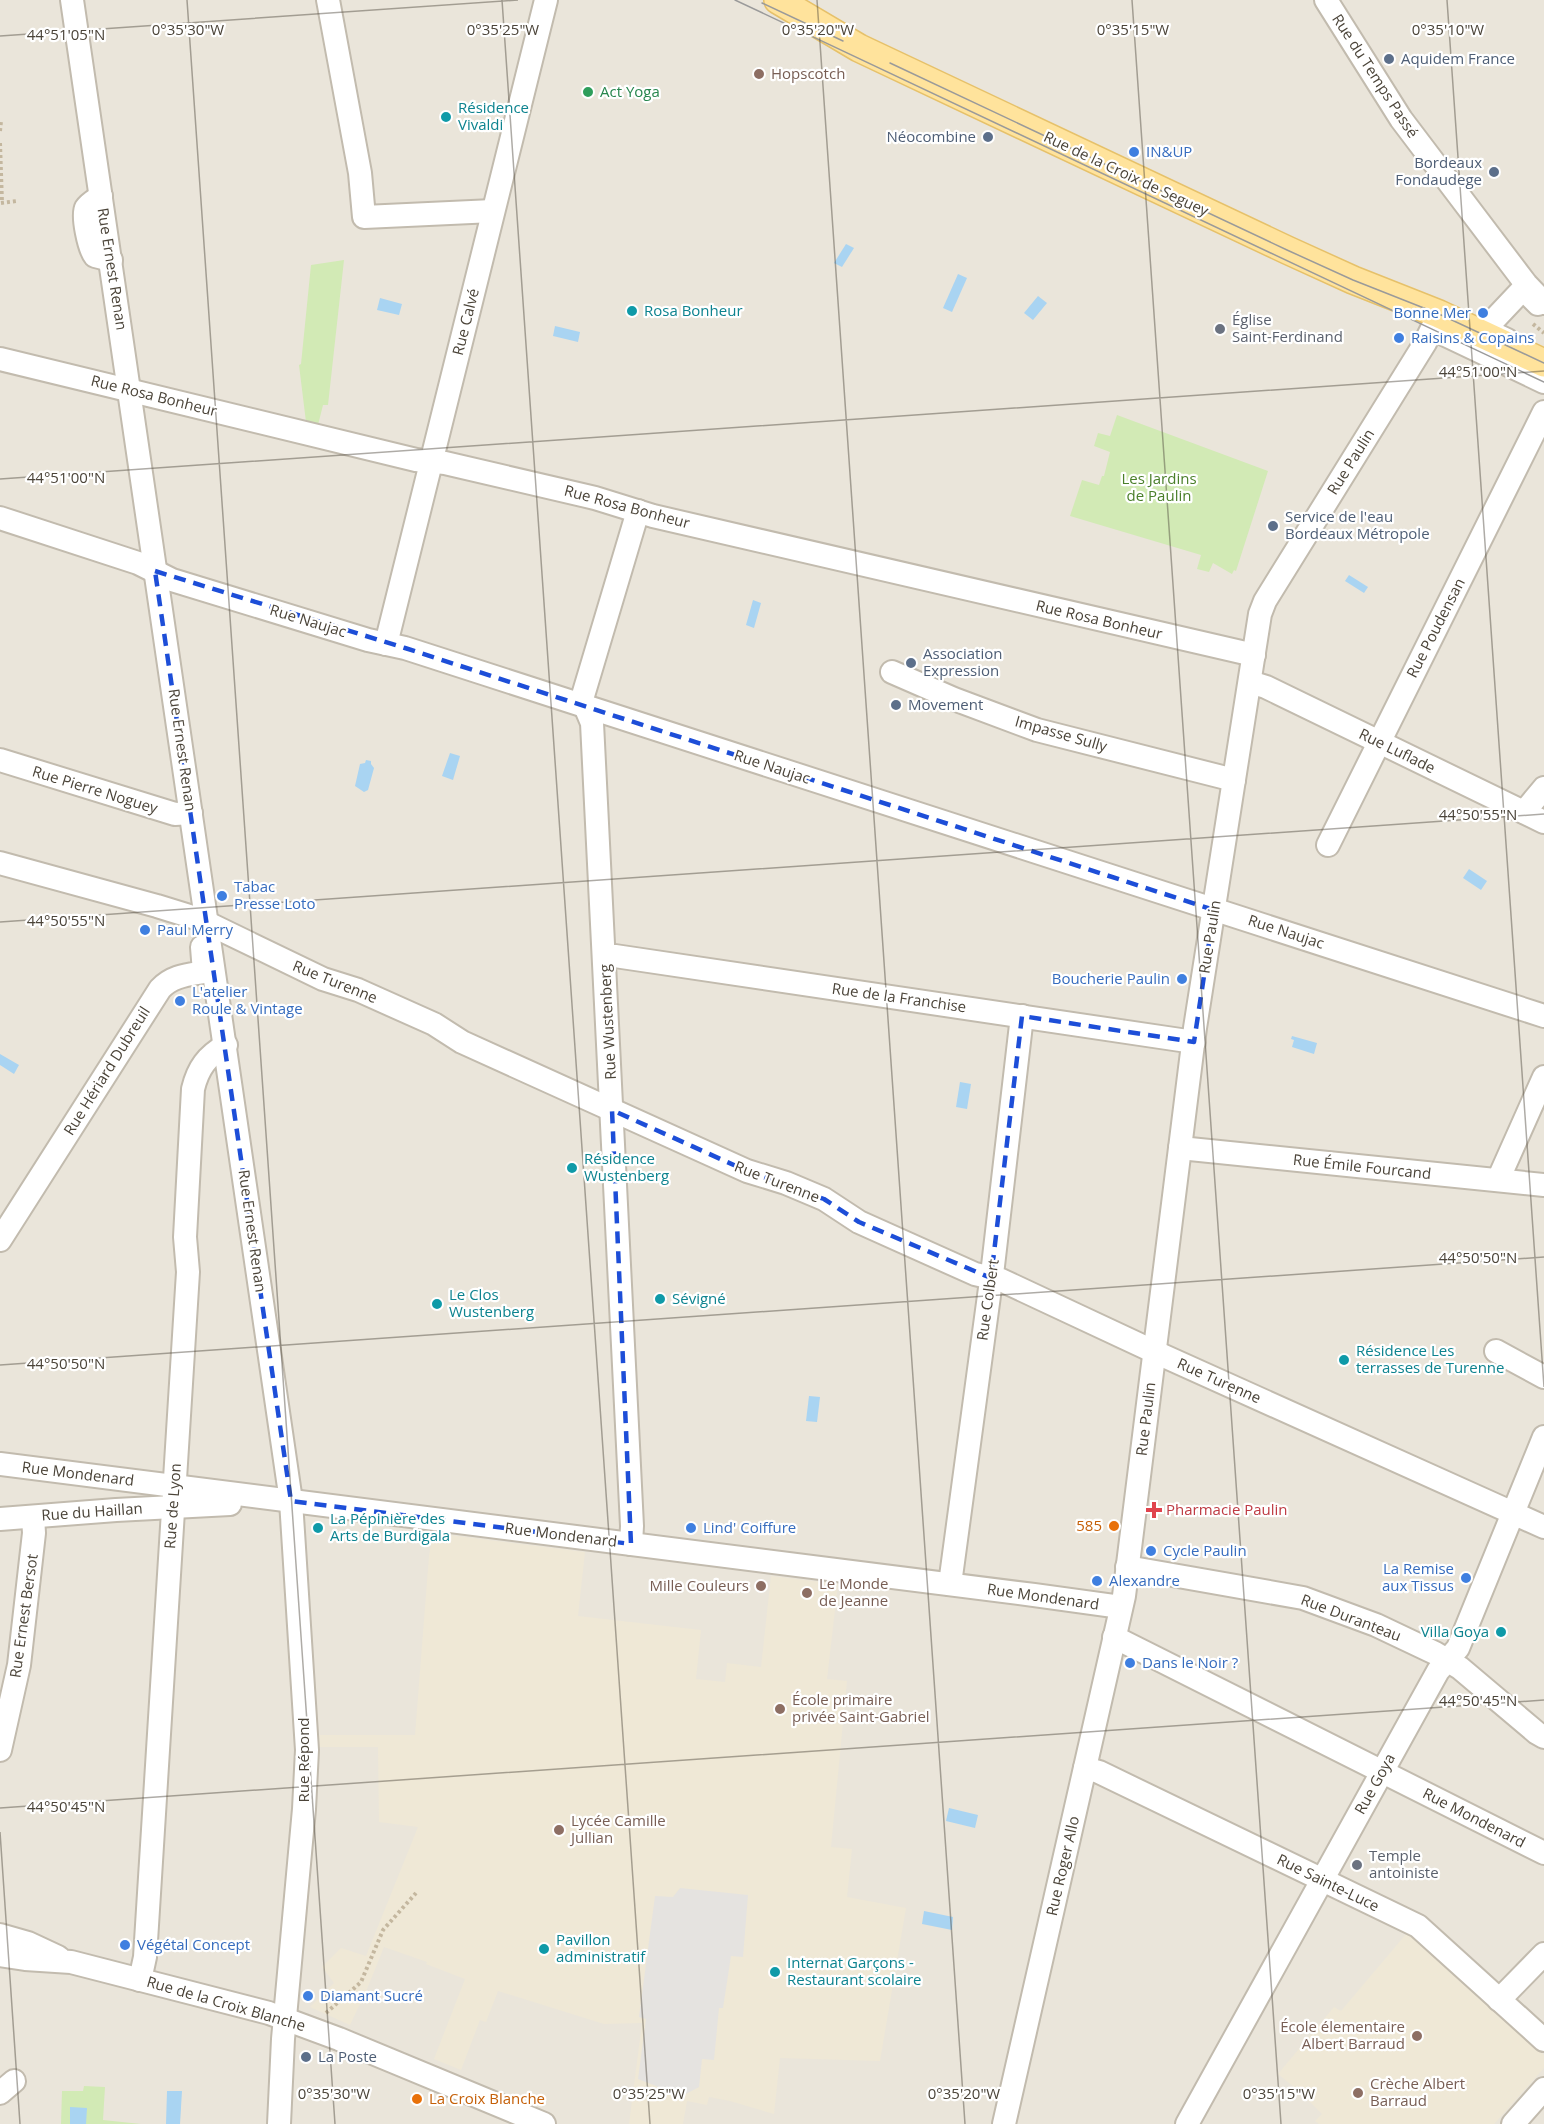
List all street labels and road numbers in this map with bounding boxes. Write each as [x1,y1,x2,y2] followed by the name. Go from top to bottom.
[1328,10,1423,141] street label: Rue du Temps Passé
[1041,126,1213,220] street label: Rue de la Croix de Seguey
[93,206,133,331] street label: Rue Ernest Renan
[447,286,483,357] street label: Rue Calvé
[89,370,219,420] street label: Rue Rosa Bonheur
[1322,425,1378,498] street label: Rue Paulin
[562,480,692,532] street label: Rue Rosa Bonheur
[1401,574,1469,681] street label: Rue Poudensan
[1034,595,1164,643] street label: Rue Rosa Bonheur
[268,599,349,641] street label: Rue Naujac
[164,687,201,812] street label: Rue Ernest Renan
[1013,710,1110,756] street label: Impasse Sully
[1356,723,1439,777] street label: Rue Luflade
[732,744,813,788] street label: Rue Naujac
[30,760,161,818] street label: Rue Pierre Noguey
[1193,899,1225,975] street label: Rue Paulin
[1246,909,1327,953] street label: Rue Naujac
[290,955,381,1007] street label: Rue Turenne
[594,964,620,1080] street label: Rue Wustenberg
[831,978,968,1016] street label: Rue de la Franchise
[58,1002,154,1139] street label: Rue Hériard Dubreuil
[1292,1149,1432,1183] street label: Rue Émile Fourcand
[732,1156,823,1206] street label: Rue Turenne
[234,1168,271,1293] street label: Rue Ernest Renan
[971,1258,1003,1342] street label: Rue Colbert
[1174,1353,1264,1407] street label: Rue Turenne
[1131,1381,1159,1457] street label: Rue Paulin
[21,1456,135,1490] street label: Rue Mondenard
[159,1462,185,1549] street label: Rue de Lyon
[41,1497,143,1525] street label: Rue du Haillan
[504,1517,618,1551] street label: Rue Mondenard
[4,1553,42,1679] street label: Rue Ernest Bersot
[986,1578,1100,1614] street label: Rue Mondenard
[1298,1589,1404,1645] street label: Rue Duranteau
[293,1717,313,1803] street label: Rue Répond
[1349,1750,1399,1817] street label: Rue Goya
[1420,1783,1529,1852] street label: Rue Mondenard
[1041,1814,1083,1918] street label: Rue Roger Allo
[1274,1849,1383,1916] street label: Rue Sainte-Luce
[145,1971,308,2035] street label: Rue de la Croix Blanche

